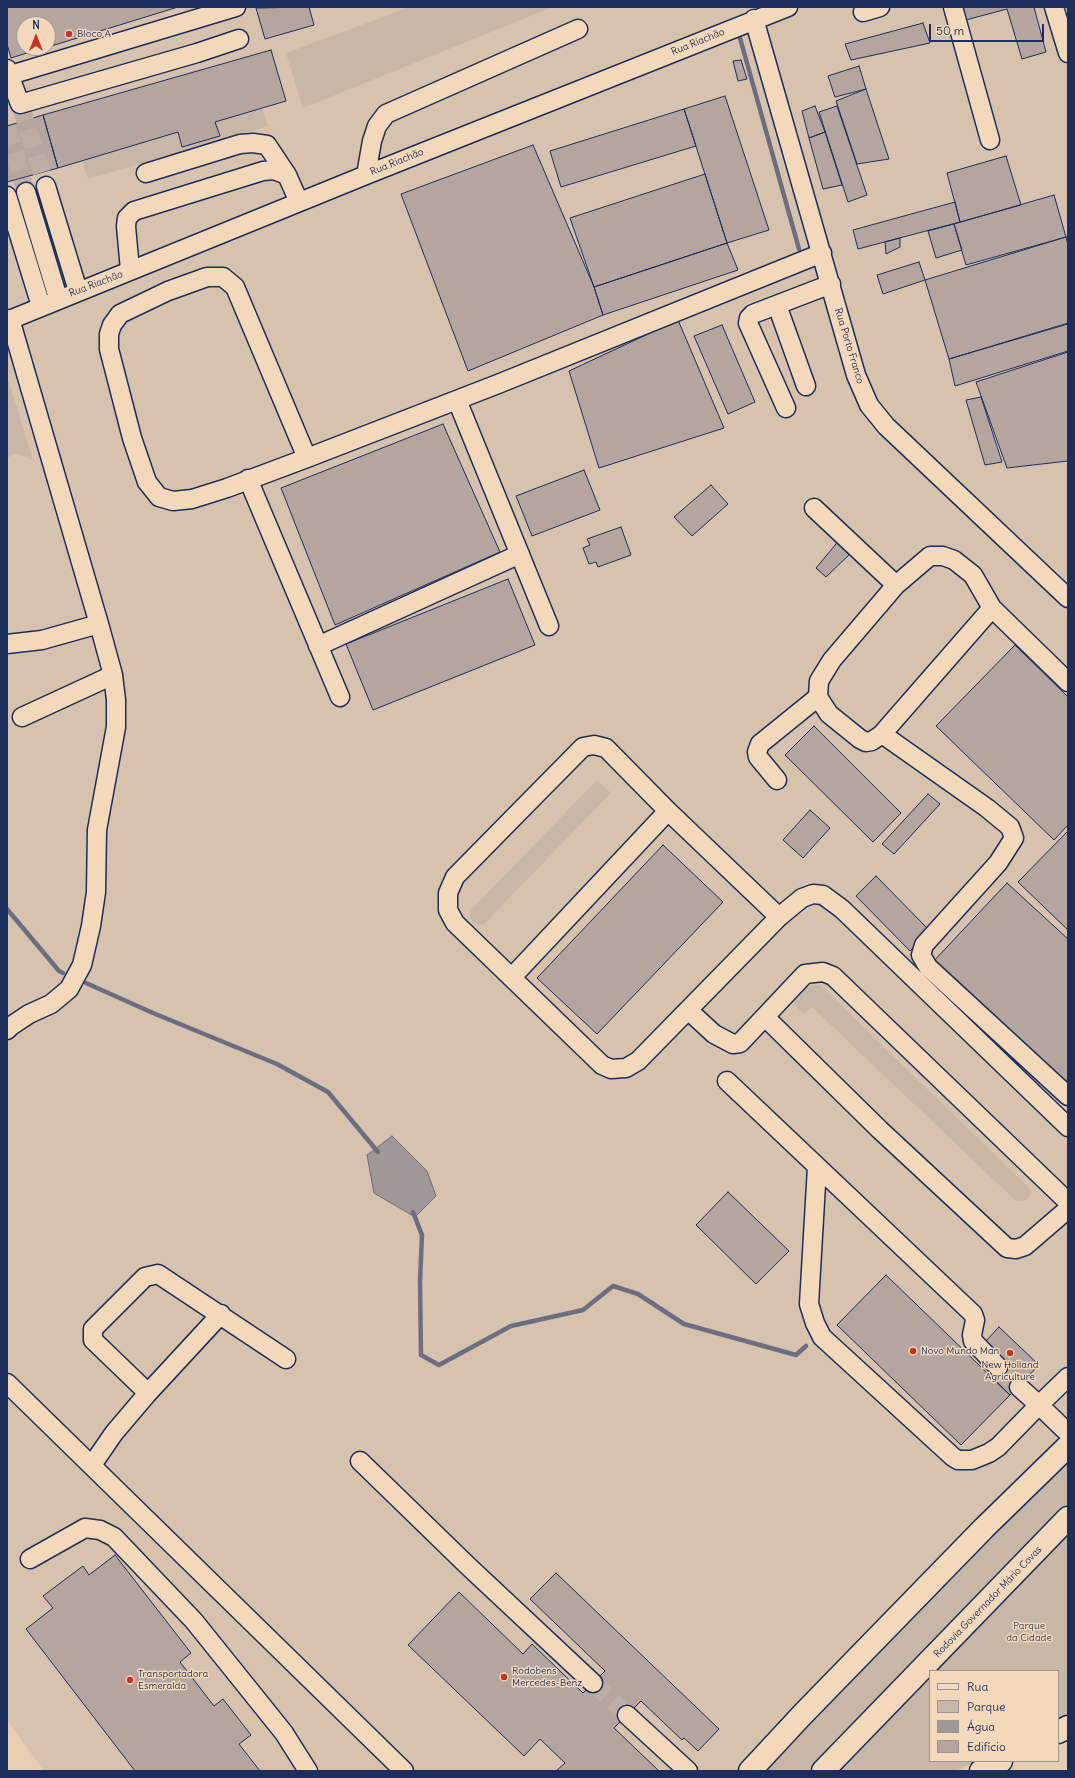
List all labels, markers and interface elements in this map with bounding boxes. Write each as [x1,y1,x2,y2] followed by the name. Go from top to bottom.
[16,16,56,56] north arrow
[931,16,1046,42] scale bar
[32,18,40,32] text: N
[936,23,964,38] text: 50 m
[670,26,726,58] street label: Rua Riachão
[77,28,111,40] place label: Bloco A
[64,29,74,39] marker: Bloco A
[369,146,425,178] street label: Rua Riachão
[67,268,125,300] street label: Rua Riachão
[832,307,866,385] street label: Rua Porto Franco
[921,1345,999,1357] place label: Novo Mundo Man
[908,1346,918,1356] marker: Novo Mundo Man
[1005,1348,1015,1358] marker: New Holland Agriculture
[981,1359,1039,1382] place label: New Holland Agriculture
[931,1544,1045,1660] street label: Rodovia Governador Mário Covas
[1006,1620,1052,1644] park label: Parque da Cidade
[512,1665,582,1688] place label: Rodobens Mercedes-Benz
[138,1668,208,1692] place label: Transportadora Esmeralda
[929,1670,1059,1762] legend
[499,1672,509,1682] marker: Rodobens Mercedes-Benz
[125,1675,135,1685] marker: Transportadora Esmeralda
[967,1679,988,1694] text: Rua
[967,1699,1006,1714] text: Parque
[967,1719,995,1734] text: Água
[967,1739,1006,1754] text: Edifício

